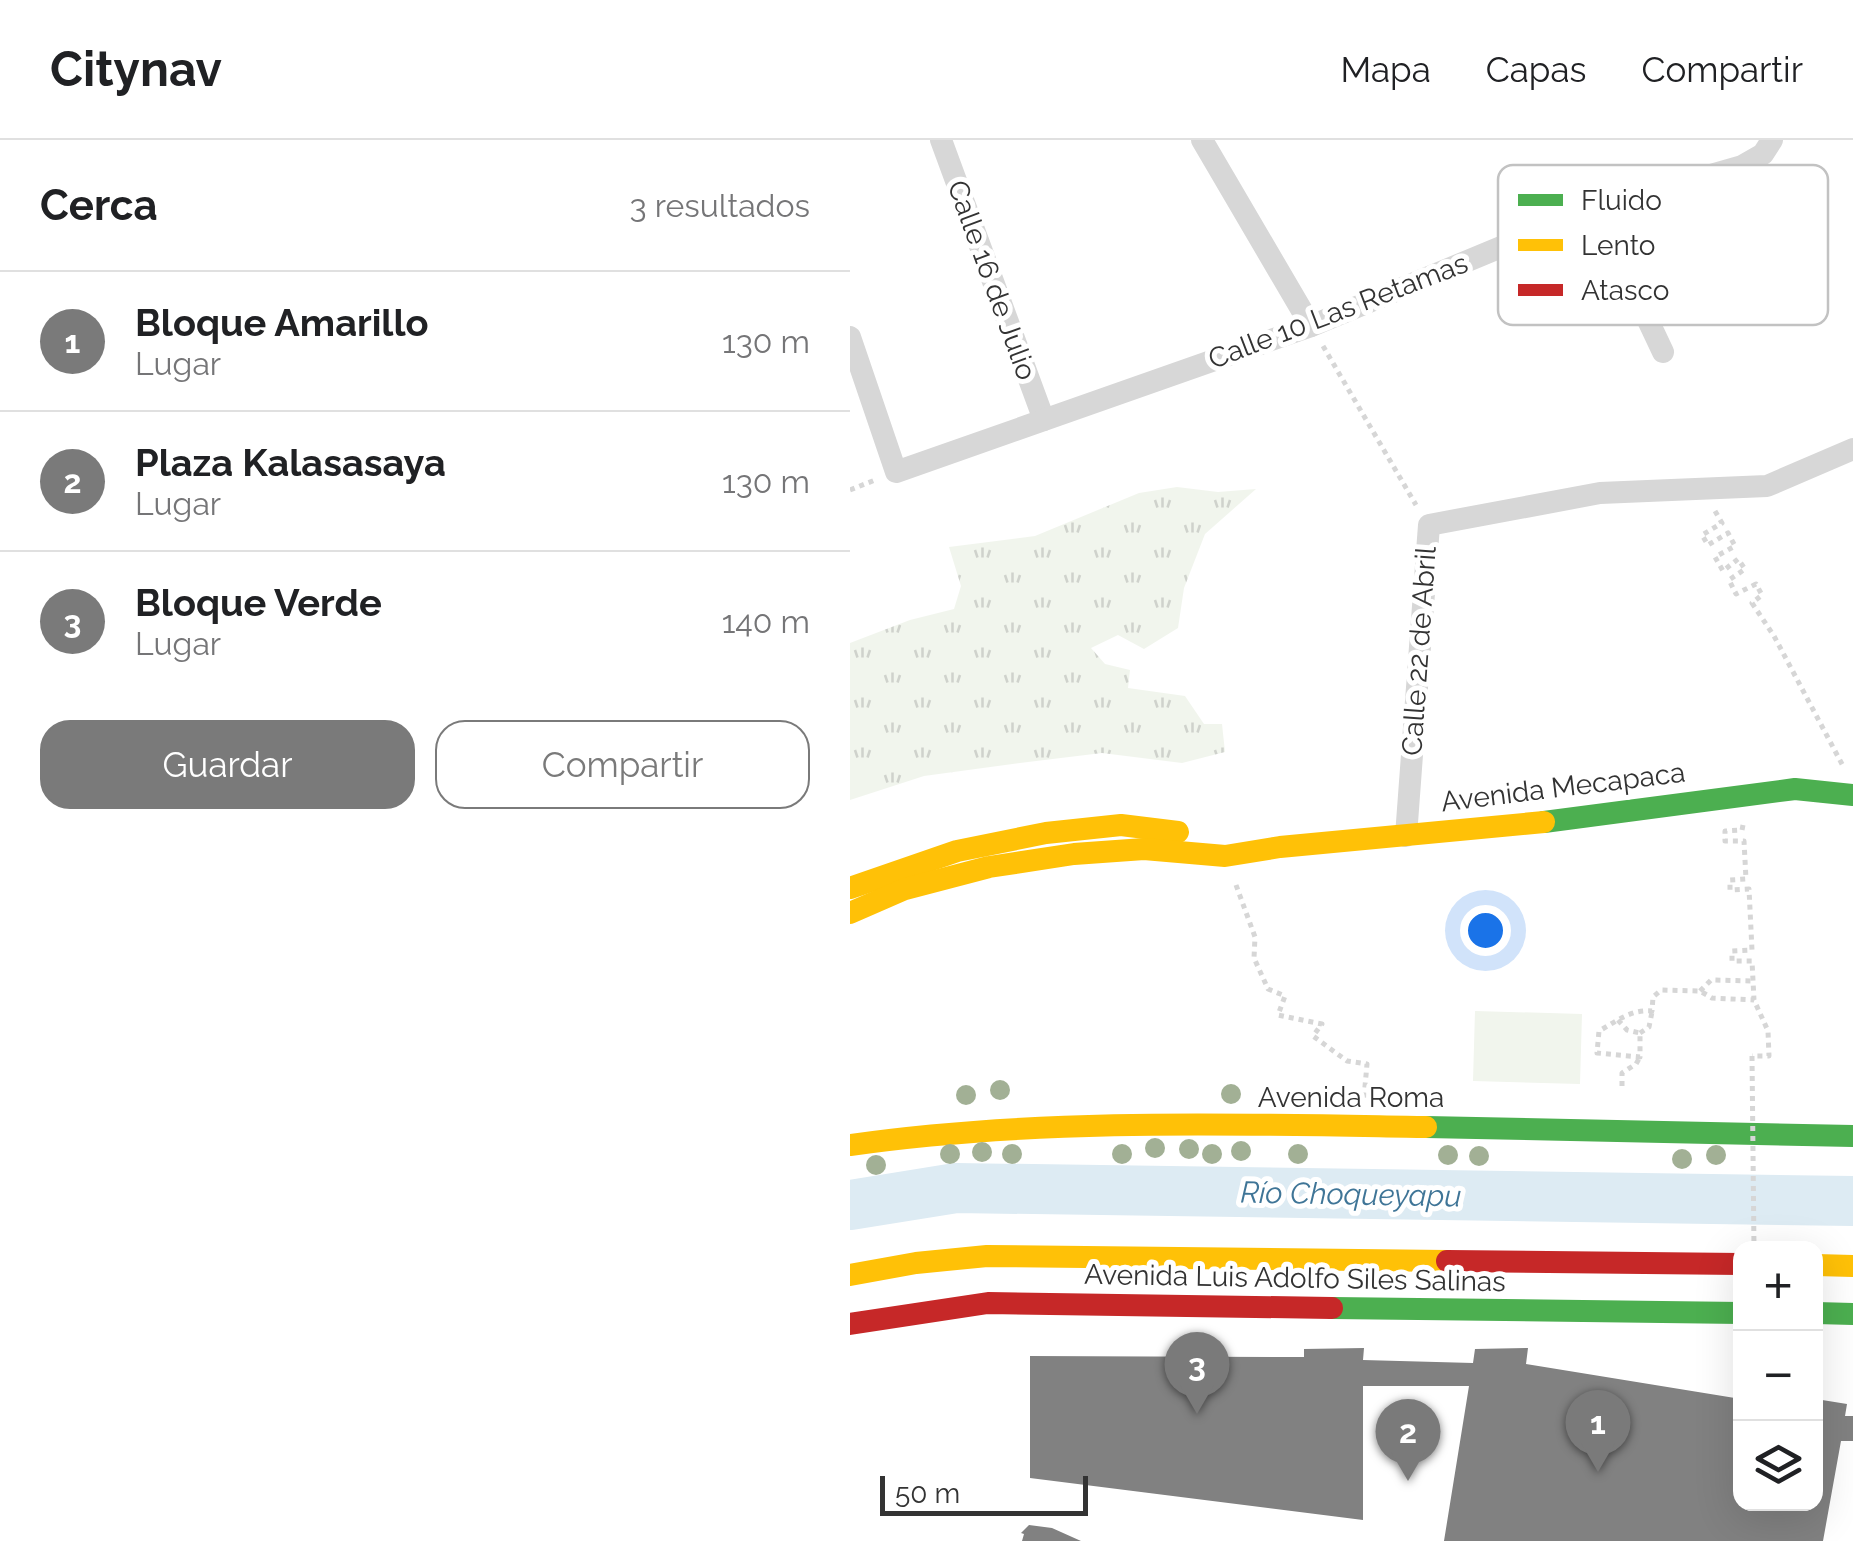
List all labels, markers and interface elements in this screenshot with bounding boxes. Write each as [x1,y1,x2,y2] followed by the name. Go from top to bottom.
[50,41,222,97] text: Citynav
[1340,49,1431,90] text: Mapa
[1486,49,1586,90] text: Capas
[1641,49,1803,90] text: Compartir
[1498,165,1828,325] legend
[941,176,1043,384] street label: Calle 16 de Julio
[40,181,158,230] text: Cerca
[1581,184,1662,217] text: Fluido
[630,187,810,224] text: 3 resultados
[1581,229,1655,262] text: Lento
[1204,246,1472,376] street label: Calle 10 Las Retamas
[1581,274,1669,307] text: Atasco
[135,300,428,345] text: Bloque Amarillo
[65,323,80,360] text: 1
[722,323,810,360] text: 130 m
[135,345,221,382] text: Lugar
[135,440,446,485] text: Plaza Kalasasaya
[63,463,82,500] text: 2
[722,463,810,500] text: 130 m
[135,485,221,522] text: Lugar
[1395,545,1443,757] street label: Calle 22 de Abril
[135,580,382,625] text: Bloque Verde
[64,603,81,640] text: 3
[722,603,810,640] text: 140 m
[135,625,221,662] text: Lugar
[40,720,415,809] button: Guardar
[435,720,810,809] button: Compartir
[1439,756,1687,818] street label: Avenida Mecapaca
[1460,905,1511,956] your location
[1258,1081,1444,1114] street label: Avenida Roma
[1240,1175,1462,1213] water label: Río Choqueyapu
[1733,1241,1823,1511] map controls
[1733,1241,1823,1331] button: +
[1084,1258,1506,1298] street label: Avenida Luis Adolfo Siles Salinas
[1733,1331,1823,1421] button: −
[1164,1332,1230,1414] pin: 3
[1566,1390,1630,1472] pin: 1
[1376,1398,1440,1481] pin: 2
[1733,1421,1823,1511] button: layers
[880,1471,1088,1516] scale bar
[895,1477,960,1510] text: 50 m

